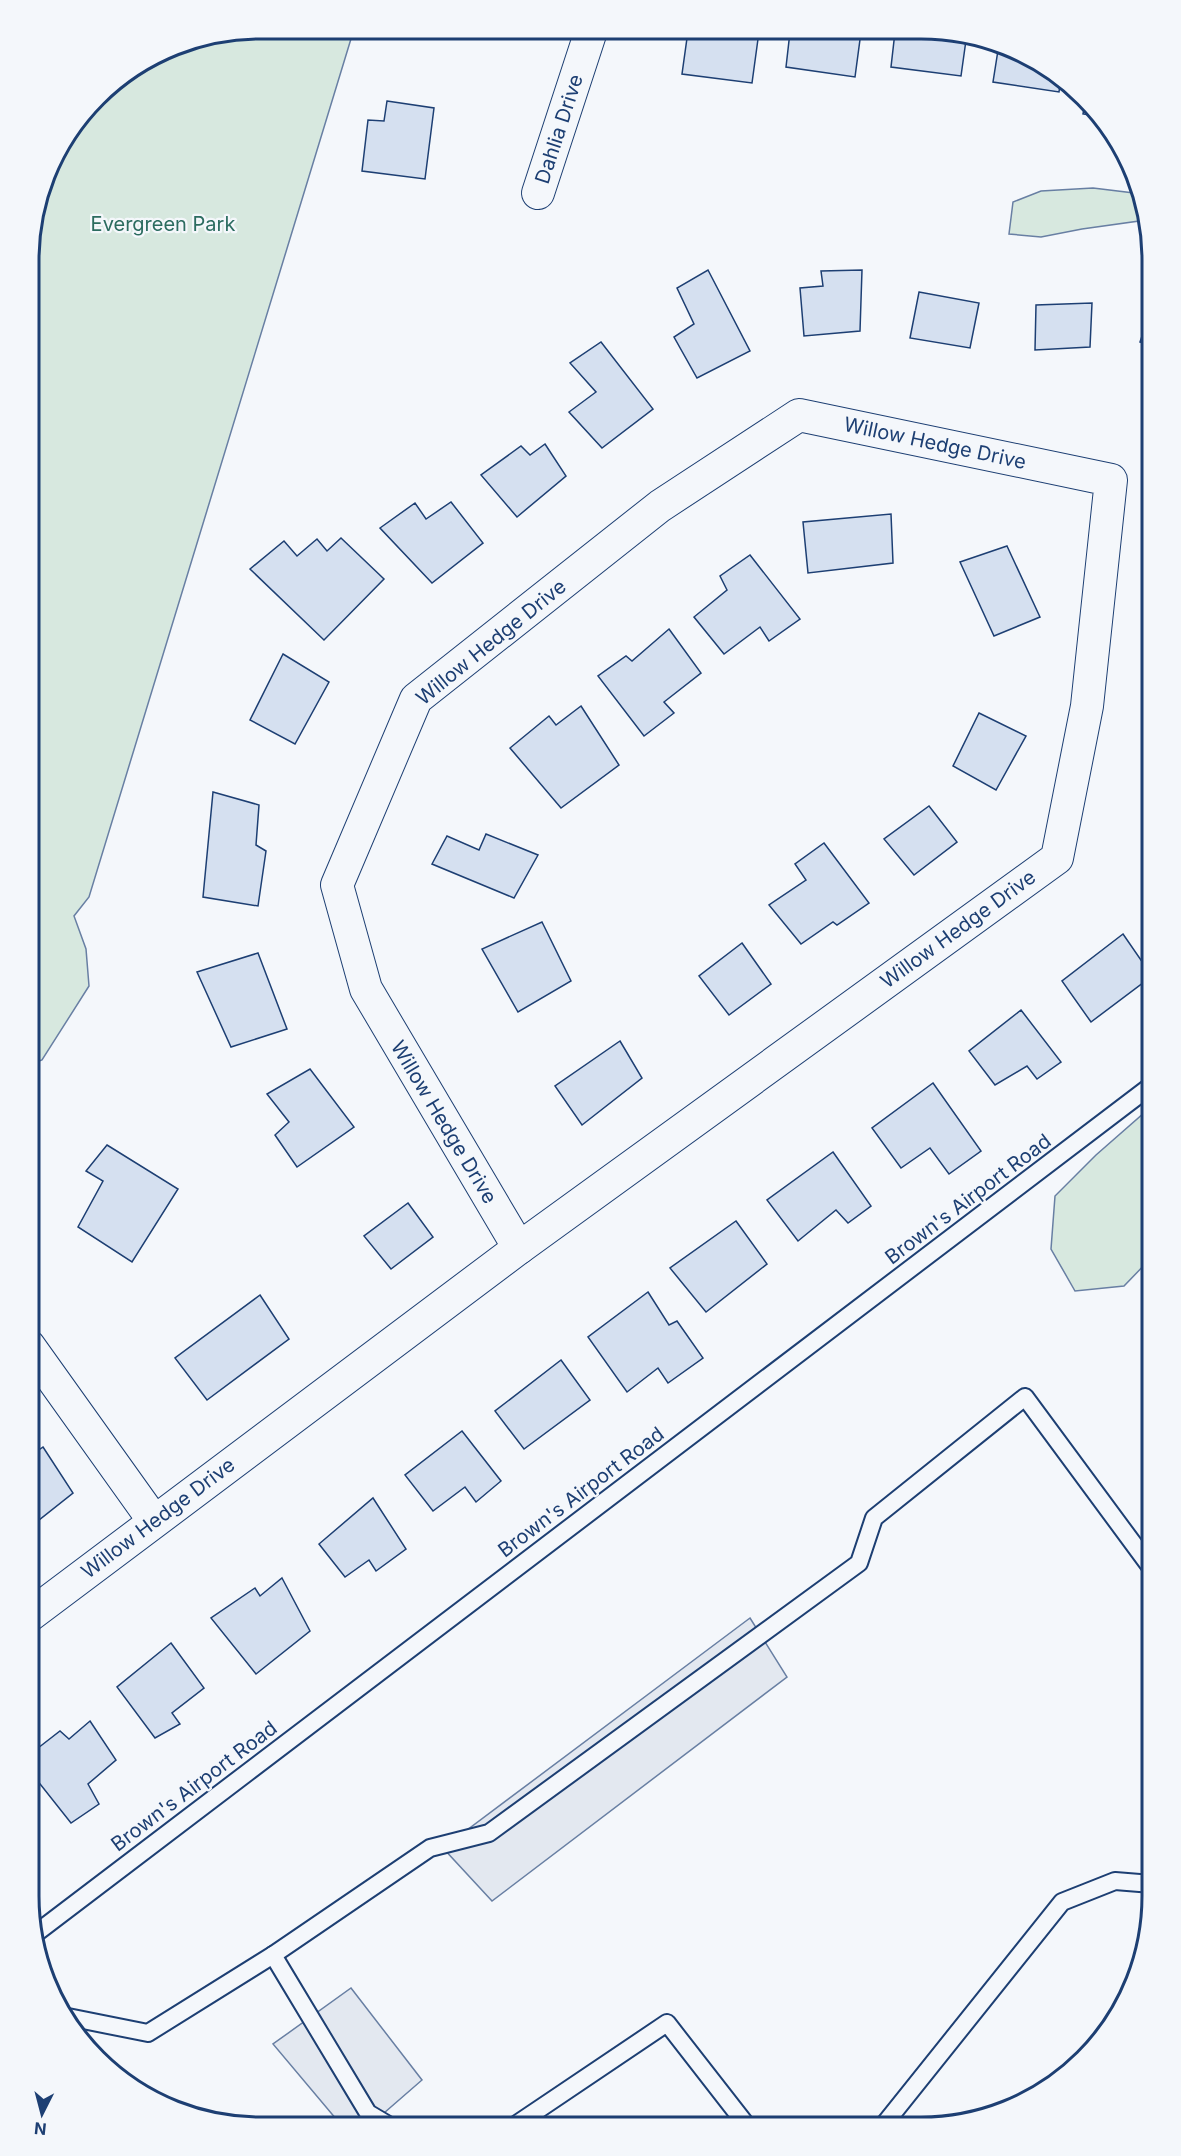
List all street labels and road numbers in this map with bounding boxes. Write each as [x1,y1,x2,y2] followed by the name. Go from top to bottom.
[530,71,588,187] street label: Dahlia Drive
[842,412,1028,474] street label: Willow Hedge Drive
[411,574,571,710] street label: Willow Hedge Drive
[876,865,1040,993] street label: Willow Hedge Drive
[386,1036,502,1208] street label: Willow Hedge Drive
[880,1129,1056,1269] street label: Brown's Airport Road
[493,1422,669,1562] street label: Brown's Airport Road
[77,1453,239,1583] street label: Willow Hedge Drive
[106,1716,282,1856] street label: Brown's Airport Road

